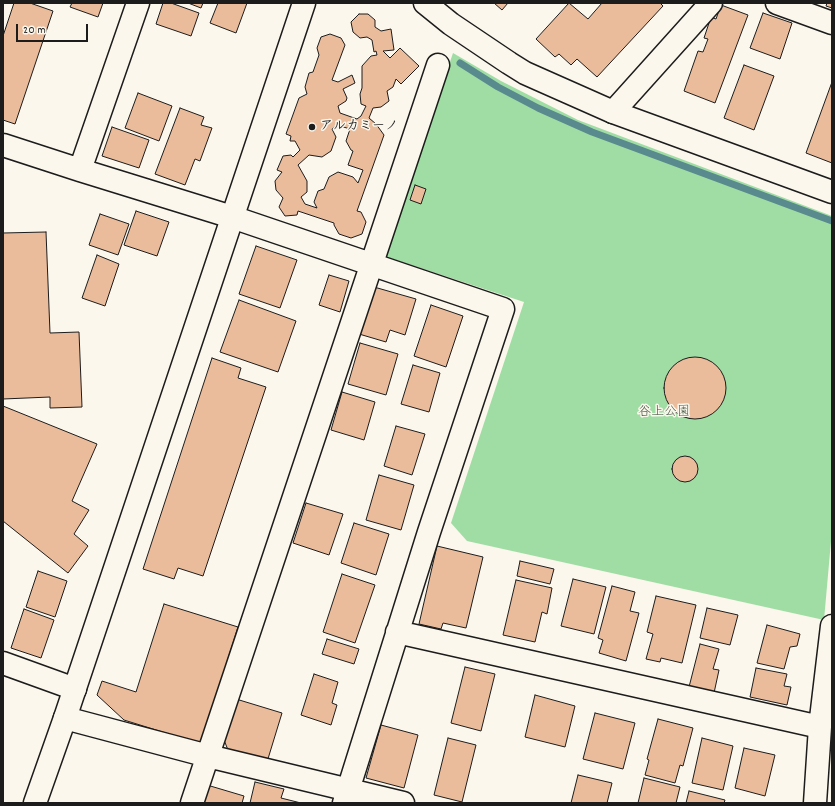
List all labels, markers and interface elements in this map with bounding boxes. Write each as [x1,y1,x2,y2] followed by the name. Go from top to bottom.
[18,16,90,42] scale bar
[23,22,46,39] text: 20 m
[320,119,398,135] place label: アルカミーノ
[307,122,317,132] marker: アルカミーノ
[638,405,690,421] park label: 谷上公園

